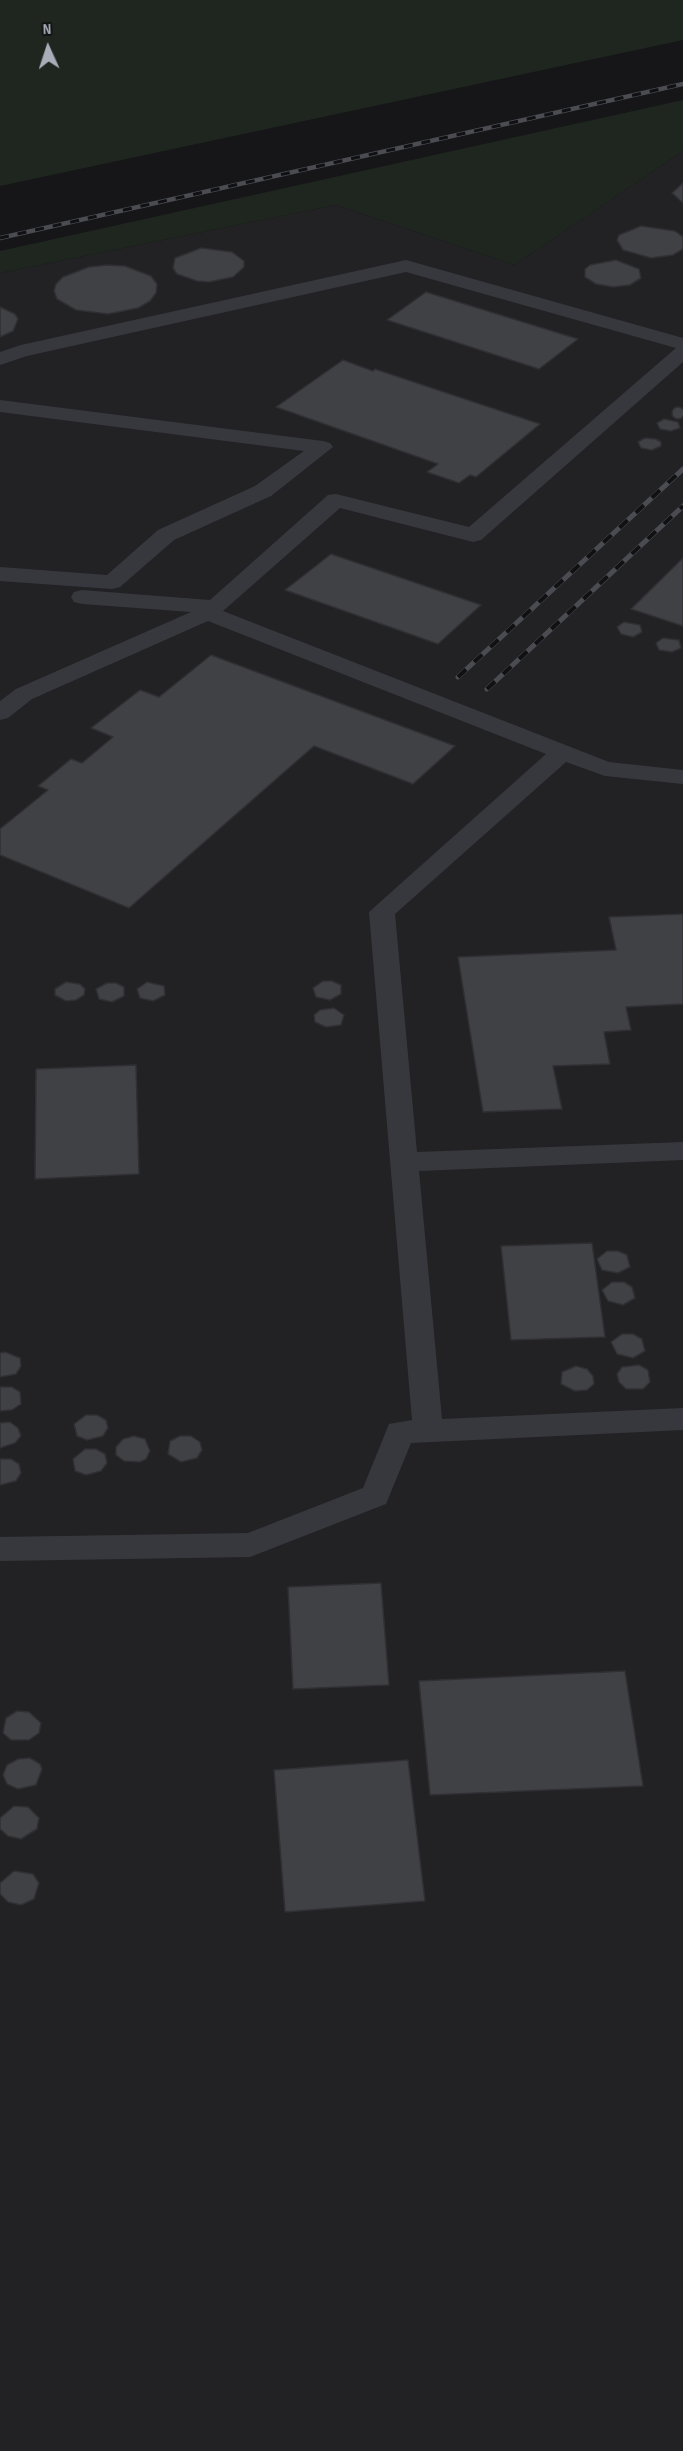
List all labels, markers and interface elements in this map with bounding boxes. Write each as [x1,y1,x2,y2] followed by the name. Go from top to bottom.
[18,18,78,78] north arrow
[42,20,52,39] text: N

